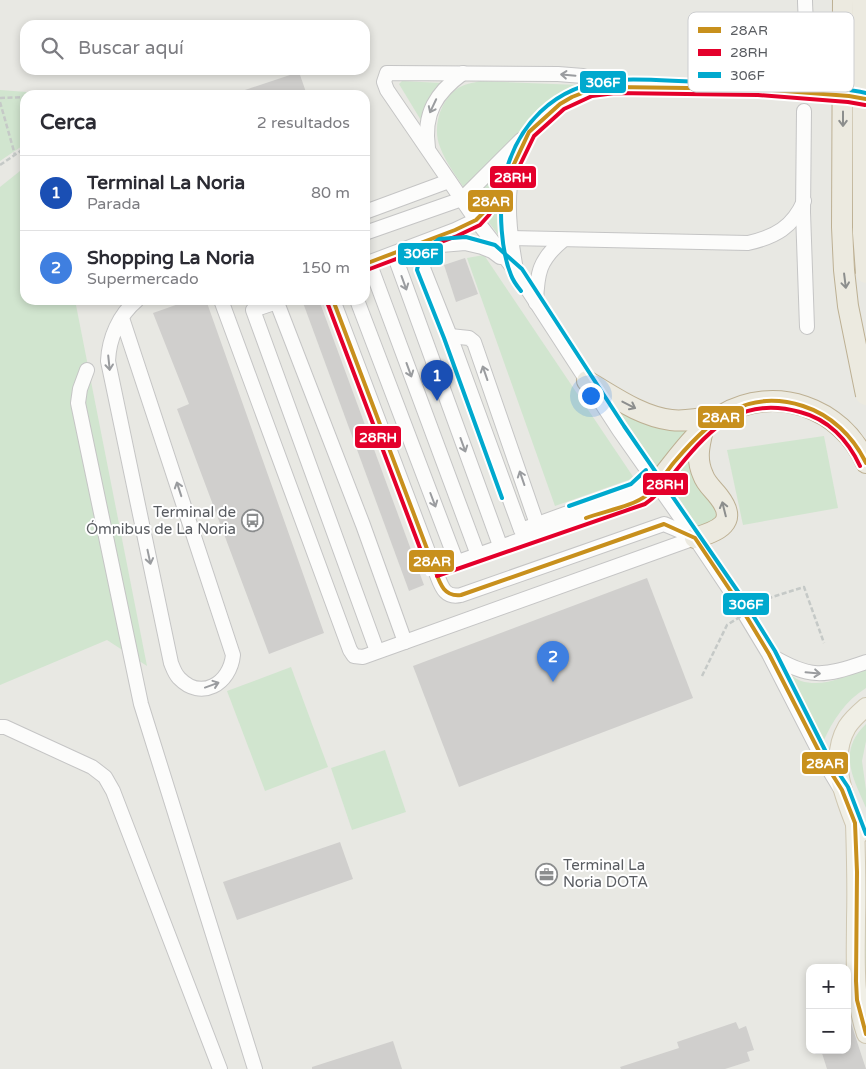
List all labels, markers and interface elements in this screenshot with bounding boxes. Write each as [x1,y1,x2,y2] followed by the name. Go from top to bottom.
[688,12,854,92] legend
[20,20,370,75] search box
[730,22,768,39] text: 28AR
[38,34,66,62] icon: search
[78,37,184,59] text: Buscar aquí
[730,44,768,61] text: 28RH
[730,67,765,84] text: 306F
[560,70,576,80] one-way arrow
[579,70,627,94] line badge: 306F
[586,74,621,91] text: 306F
[428,98,438,113] one-way arrow
[40,110,97,135] text: Cerca
[838,110,847,126] one-way arrow
[257,113,350,133] text: 2 resultados
[489,165,537,189] line badge: 28RH
[494,169,532,186] text: 28RH
[87,172,245,194] text: Terminal La Noria
[51,183,61,203] text: 1
[311,183,350,203] text: 80 m
[467,189,514,213] line badge: 28AR
[472,193,510,210] text: 28AR
[87,194,141,214] text: Parada
[397,242,444,266] line badge: 306F
[404,245,439,262] text: 306F
[87,247,255,269] text: Shopping La Noria
[51,258,61,278] text: 2
[301,258,350,278] text: 150 m
[87,269,199,289] text: Supermercado
[840,273,850,289] one-way arrow
[400,275,409,290] one-way arrow
[104,355,114,371] one-way arrow
[421,360,453,401] pin: 1
[405,362,414,377] one-way arrow
[480,365,489,381] one-way arrow
[578,383,604,409] your location
[621,401,636,410] one-way arrow
[697,405,745,429] line badge: 28AR
[702,409,740,426] text: 28AR
[354,425,402,449] line badge: 28RH
[359,429,397,446] text: 28RH
[459,437,468,452] one-way arrow
[516,470,526,486] one-way arrow
[642,472,689,496] line badge: 28RH
[646,476,684,493] text: 28RH
[173,481,183,497] one-way arrow
[429,492,438,507] one-way arrow
[719,501,728,517] one-way arrow
[86,503,236,538] place label: Terminal de Ómnibus de La Noria
[240,509,264,533] bus stop icon: Terminal de Ómnibus de La Noria
[145,548,154,564] one-way arrow
[408,549,455,573] line badge: 28AR
[413,553,451,570] text: 28AR
[722,592,770,616] line badge: 306F
[729,596,764,613] text: 306F
[537,641,569,682] pin: 2
[805,668,821,677] one-way arrow
[204,680,219,689] one-way arrow
[801,751,849,775] line badge: 28AR
[806,755,844,772] text: 28AR
[563,856,648,891] place label: Terminal La Noria DOTA
[535,862,559,886] office icon: Terminal La Noria DOTA
[806,964,851,1054] map controls
[806,964,851,1009] button: +
[806,1009,851,1054] button: −

